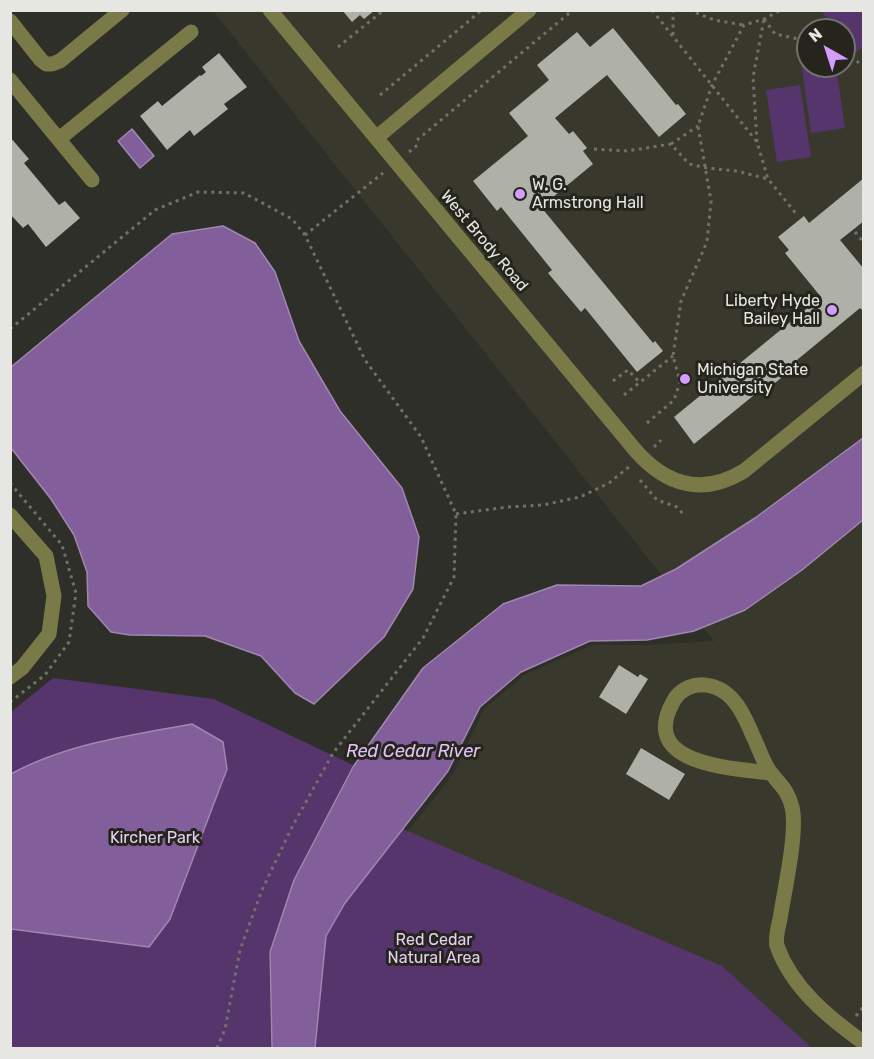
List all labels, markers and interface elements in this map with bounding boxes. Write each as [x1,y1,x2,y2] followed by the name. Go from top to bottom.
[796,18,856,78] north arrow
[805,24,826,46] text: N
[532,175,644,213] place label: W. G. Armstrong Hall
[436,187,532,295] street label: West Brody Road
[513,187,527,201] marker: W. G. Armstrong Hall
[725,291,820,329] place label: Liberty Hyde Bailey Hall
[825,303,839,317] marker: Liberty Hyde Bailey Hall
[697,360,808,398] place label: Michigan State University
[678,372,692,386] marker: Michigan State University
[346,741,480,763] water label: Red Cedar River
[110,828,200,848] park label: Kircher Park
[388,930,480,968] park label: Red Cedar Natural Area

